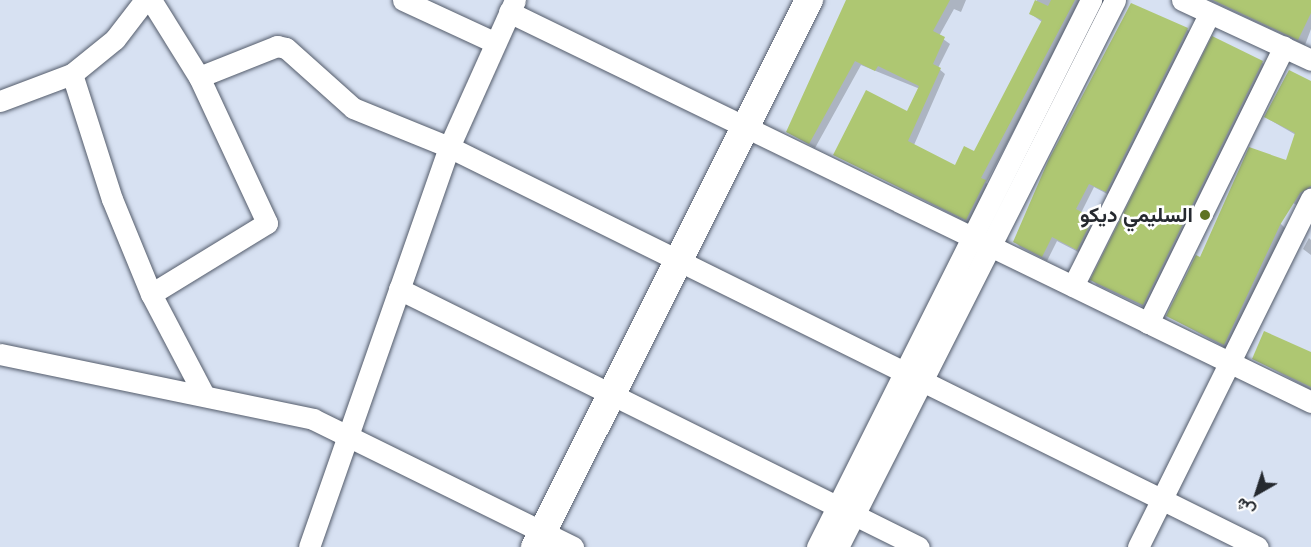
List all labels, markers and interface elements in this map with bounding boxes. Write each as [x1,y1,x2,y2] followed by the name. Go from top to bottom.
[1080,202,1193,228] place label: السليمي ديكو
[1198,208,1212,222] marker: السليمي ديكو
[1227,463,1287,523] north arrow
[1231,492,1260,522] text: ش

